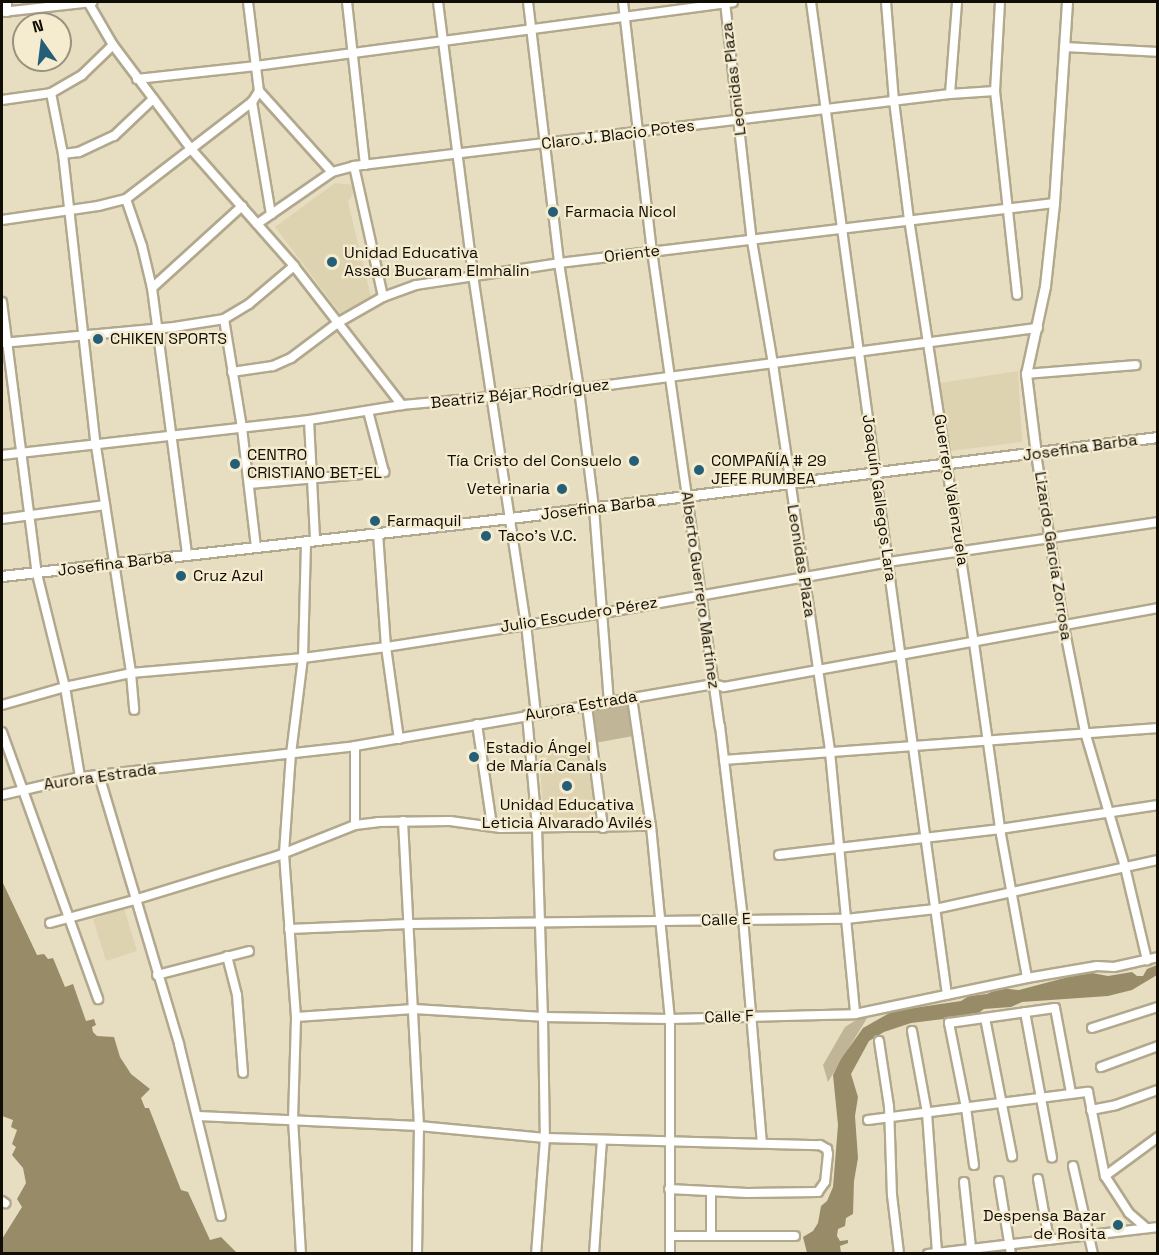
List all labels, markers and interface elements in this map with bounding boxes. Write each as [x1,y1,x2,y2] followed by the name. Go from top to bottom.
[12,12,72,72] north arrow
[30,15,46,37] text: N
[718,21,750,137] street label: Leonidas Plaza
[540,116,696,154] street label: Claro J. Blacio Potes
[565,202,676,222] place label: Farmacia Nicol
[546,205,560,219] marker: Farmacia Nicol
[603,241,661,267] street label: Oriente
[344,243,530,281] place label: Unidad Educativa Assad Bucaram Elmhalin
[325,255,339,269] marker: Unidad Educativa Assad Bucaram Elmhalin
[110,329,227,349] place label: CHIKEN SPORTS
[91,332,105,346] marker: CHIKEN SPORTS
[430,375,610,413] street label: Beatriz Béjar Rodríguez
[858,413,900,583] street label: Joaquín Gallegos Lara
[930,413,972,567] street label: Guerrero Valenzuela
[1021,430,1139,466] street label: Josefina Barba
[247,445,382,483] place label: CENTRO CRISTIANO BET-EL
[447,451,622,471] place label: Tía Cristo del Consuelo
[711,451,827,489] place label: COMPAÑÍA # 29 JEFE RUMBEA
[627,454,641,468] marker: Tía Cristo del Consuelo
[228,457,242,471] marker: CENTRO CRISTIANO BET-EL
[692,463,706,477] marker: COMPAÑÍA # 29 JEFE RUMBEA
[1030,470,1076,642] street label: Lizardo García Zorrosa
[467,479,550,499] place label: Veterinaria
[555,482,569,496] marker: Veterinaria
[677,490,723,690] street label: Alberto Guerrero Martínez
[539,491,657,525] street label: Josefina Barba
[783,503,819,619] street label: Leonidas Plaza
[387,511,461,531] place label: Farmaquil
[368,514,382,528] marker: Farmaquil
[498,526,577,546] place label: Taco's V.C.
[479,529,493,543] marker: Taco's V.C.
[56,547,174,581] street label: Josefina Barba
[193,566,264,586] place label: Cruz Azul
[174,569,188,583] marker: Cruz Azul
[499,593,659,637] street label: Julio Escudero Pérez
[523,687,639,725] street label: Aurora Estrada
[486,738,607,776] place label: Estadio Ángel de María Canals
[467,750,481,764] marker: Estadio Ángel de María Canals
[42,760,158,794] street label: Aurora Estrada
[560,779,574,793] marker: Unidad Educativa Leticia Alvarado Avilés
[482,795,652,833] place label: Unidad Educativa Leticia Alvarado Avilés
[701,910,751,930] street label: Calle E
[704,1007,754,1027] street label: Calle F
[983,1206,1106,1244] place label: Despensa Bazar de Rosita
[1111,1218,1125,1232] marker: Despensa Bazar de Rosita

